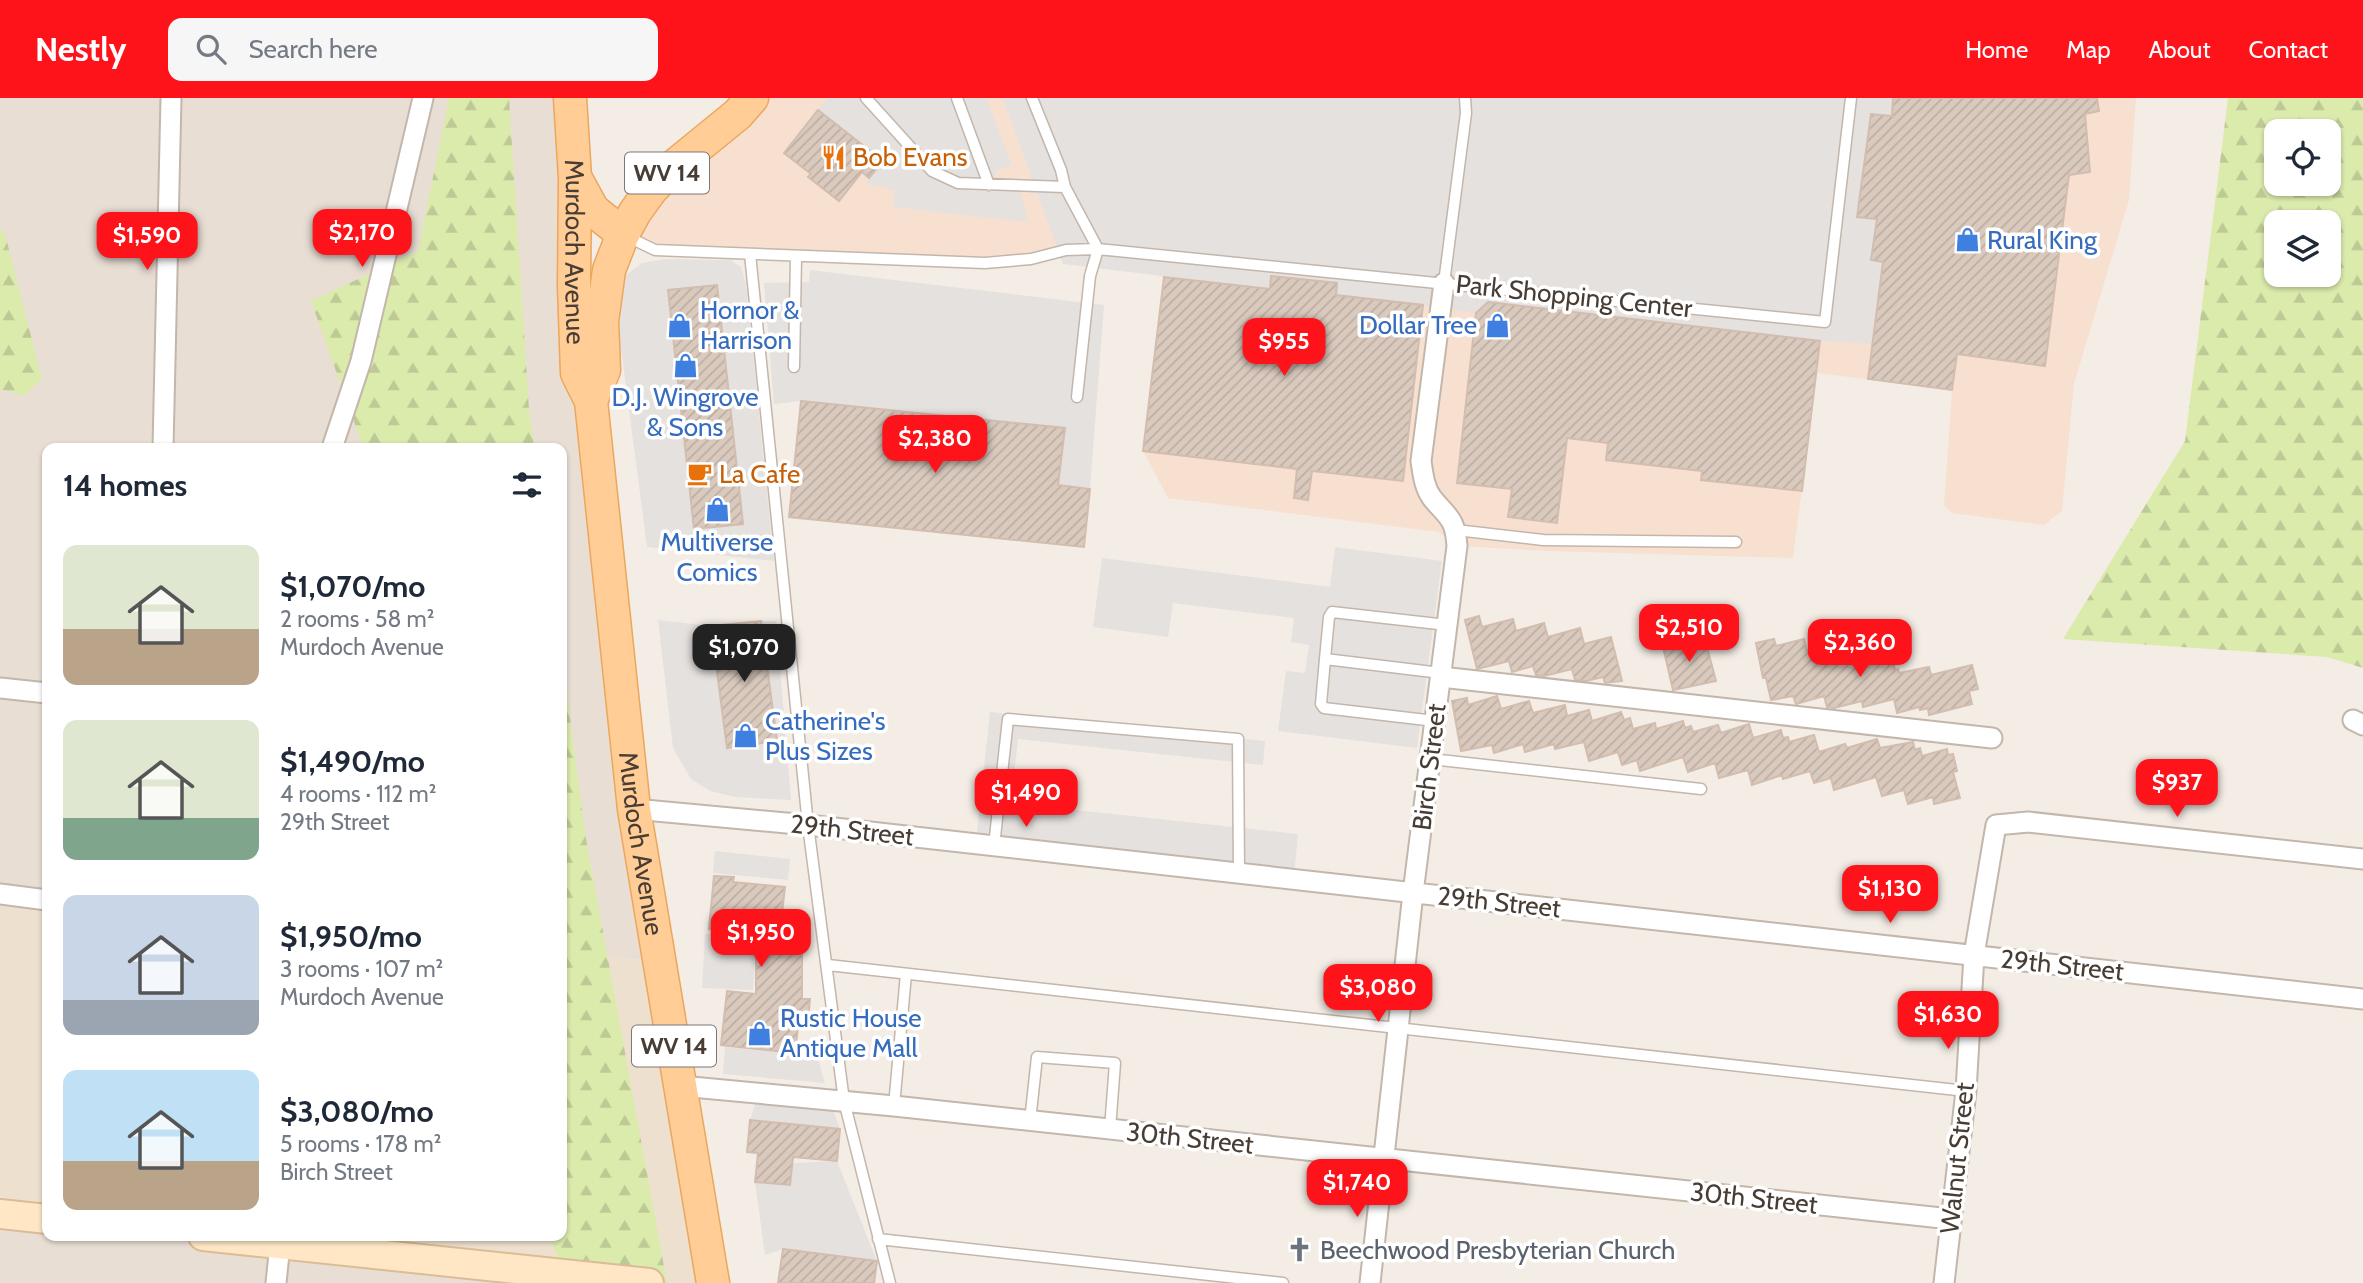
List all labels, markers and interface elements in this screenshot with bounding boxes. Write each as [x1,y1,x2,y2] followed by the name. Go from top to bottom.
[168,18,658,81] search box
[35,29,126,69] text: Nestly
[192,30,230,68] icon: search
[248,33,378,65] text: Search here
[1965,35,2028,64] text: Home
[2066,35,2111,64] text: Map
[2149,35,2211,64] text: About
[2249,35,2328,64] text: Contact
[2264,119,2341,287] map controls
[2264,119,2341,196] button: locate
[853,141,968,173] place label: Bob Evans
[819,143,847,171] restaurant icon: Bob Evans
[625,152,709,194] road number: WV 14
[558,158,592,345] street label: Murdoch Avenue
[305,209,419,269] pin: $2,170
[2264,210,2341,287] button: layers
[90,212,204,272] pin: $1,590
[329,218,395,246] text: $2,170
[113,221,181,249] text: $1,590
[1987,224,2098,256] place label: Rural King
[1953,226,1981,254] shop icon: Rural King
[1454,268,1695,324] street label: Park Shopping Center
[700,294,799,356] place label: Hornor & Harrison
[1359,309,1477,341] place label: Dollar Tree
[666,311,694,339] shop icon: Hornor & Harrison
[1483,311,1511,339] shop icon: Dollar Tree
[1243,318,1325,378] pin: $955
[1259,327,1309,355] text: $955
[671,351,699,379] shop icon: D.J. Wingrove & Sons
[611,381,759,443] place label: D.J. Wingrove & Sons
[878,416,992,475] pin: $2,380
[898,424,972,452] text: $2,380
[719,458,800,490] place label: La Cafe
[685,460,713,488] cafe icon: La Cafe
[508,466,546,504] icon: filters
[63,467,187,504] text: 14 homes
[703,496,731,524] shop icon: Multiverse Comics
[661,526,773,588] place label: Multiverse Comics
[280,568,425,605] text: $1,070/mo
[119,573,203,657] icon: home
[1632,604,1746,664] pin: $2,510
[280,605,434,633] text: 2 rooms · 58 m²
[1655,613,1723,641] text: $2,510
[1803,620,1917,679] pin: $2,360
[687,624,801,684] pin: $1,070
[1824,628,1896,656] text: $2,360
[280,633,444,661] text: Murdoch Avenue
[709,633,779,661] text: $1,070
[1405,702,1453,832] street label: Birch Street
[765,705,886,767] place label: Catherine's Plus Sizes
[731,722,759,750] shop icon: Catherine's Plus Sizes
[280,743,425,780] text: $1,490/mo
[119,748,203,832] icon: home
[612,750,671,938] street label: Murdoch Avenue
[2136,760,2218,819] pin: $937
[2152,768,2202,796] text: $937
[969,770,1083,829] pin: $1,490
[991,778,1061,806] text: $1,490
[280,780,436,808] text: 4 rooms · 112 m²
[280,808,390,836] text: 29th Street
[789,808,916,852] street label: 29th Street
[1833,866,1947,925] pin: $1,130
[1858,874,1922,902] text: $1,130
[1436,880,1563,924] street label: 29th Street
[704,910,818,969] pin: $1,950
[280,918,422,955] text: $1,950/mo
[727,918,795,946] text: $1,950
[119,923,203,1007] icon: home
[1999,943,2126,987] street label: 29th Street
[280,955,443,983] text: 3 rooms · 107 m²
[1321,964,1435,1024] pin: $3,080
[1339,973,1417,1001] text: $3,080
[280,983,444,1011] text: Murdoch Avenue
[1891,992,2005,1051] pin: $1,630
[1914,1000,1982,1028] text: $1,630
[780,1002,922,1064] place label: Rustic House Antique Mall
[746,1019,774,1047] shop icon: Rustic House Antique Mall
[632,1026,716,1066] road number: WV 14
[1933,1081,1981,1235] street label: Walnut Street
[280,1093,434,1130] text: $3,080/mo
[119,1098,203,1182] icon: home
[1125,1115,1255,1161] street label: 30th Street
[280,1130,441,1158] text: 5 rooms · 178 m²
[280,1158,393,1186] text: Birch Street
[1300,1160,1414,1219] pin: $1,740
[1323,1168,1391,1196] text: $1,740
[1689,1175,1819,1221] street label: 30th Street
[1320,1234,1675,1266] place label: Beechwood Presbyterian Church
[1286,1236,1314,1264] church icon: Beechwood Presbyterian Church

